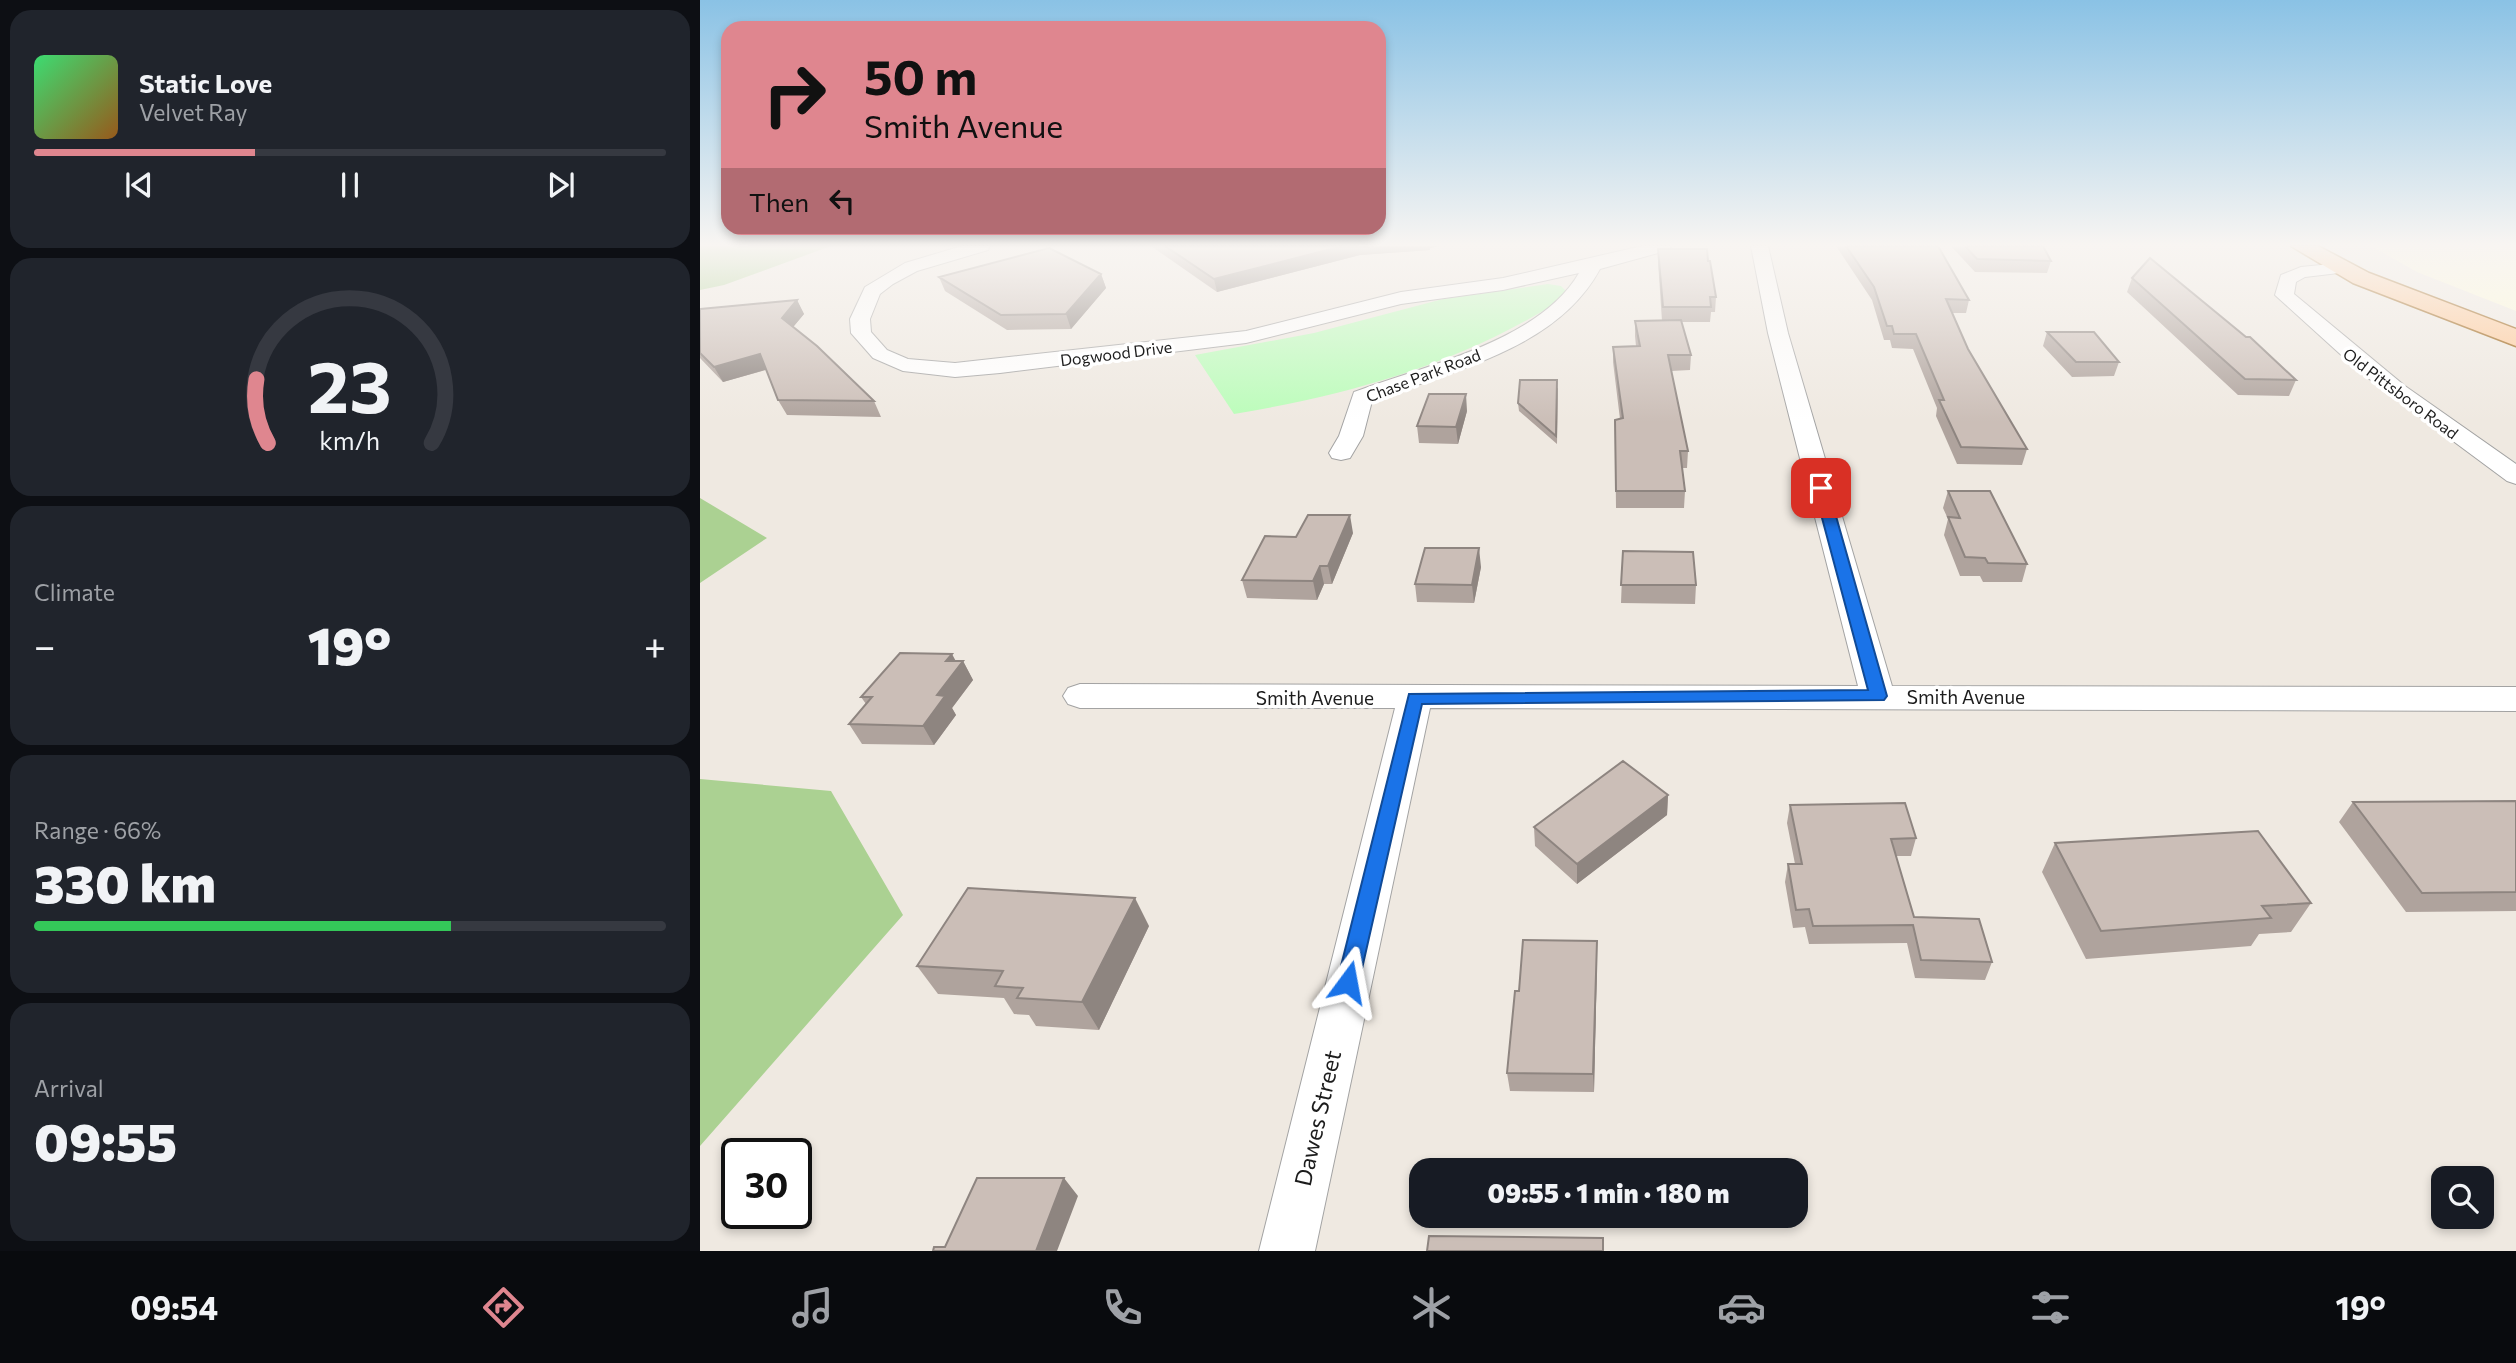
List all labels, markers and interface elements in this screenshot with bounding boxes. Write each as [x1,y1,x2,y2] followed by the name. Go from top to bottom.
[864,45,977,105] text: 50 m
[749,49,840,140] icon: right
[139,67,272,98] text: Static Love
[139,98,247,126] text: Velvet Ray
[864,105,1063,145] text: Smith Avenue
[120,166,158,204] icon: previous
[331,166,369,204] icon: pause
[542,166,580,204] icon: next
[823,182,861,220] icon: left
[749,186,809,217] text: Then
[1059,337,1173,369] street label: Dogwood Drive
[308,340,392,429] text: 23
[1363,344,1483,406] street label: Chase Park Road
[2340,344,2462,442] street label: Old Pittsboro Road
[320,425,380,455] text: km/h
[1791,458,1851,518] pin
[1802,469,1840,507] icon: arrive
[34,578,115,606] text: Climate
[308,612,391,676] text: 19°
[34,621,56,668] text: −
[644,621,666,668] text: +
[1907,685,2025,708] street label: Smith Avenue
[1256,686,1374,709] street label: Smith Avenue
[34,816,161,844] text: Range · 66%
[34,850,216,914] text: 330 km
[1311,945,1385,1019] position arrow
[1288,1047,1346,1189] street label: Dawes Street
[34,1074,104,1102] text: Arrival
[34,1108,177,1172] text: 09:55
[721,1138,812,1229] speed limit sign: 30
[2431,1166,2494,1229] map controls
[2431,1166,2494,1229] button: search
[1488,1177,1729,1208] text: 09:55 · 1 min · 180 m
[479,1283,528,1332] icon: directions
[788,1283,837,1332] icon: music
[1098,1283,1147,1332] icon: phone
[1407,1283,1456,1332] icon: climate
[1717,1283,1766,1332] icon: car
[2026,1283,2075,1332] icon: filters
[130,1287,218,1327] text: 09:54
[2336,1287,2386,1327] text: 19°

